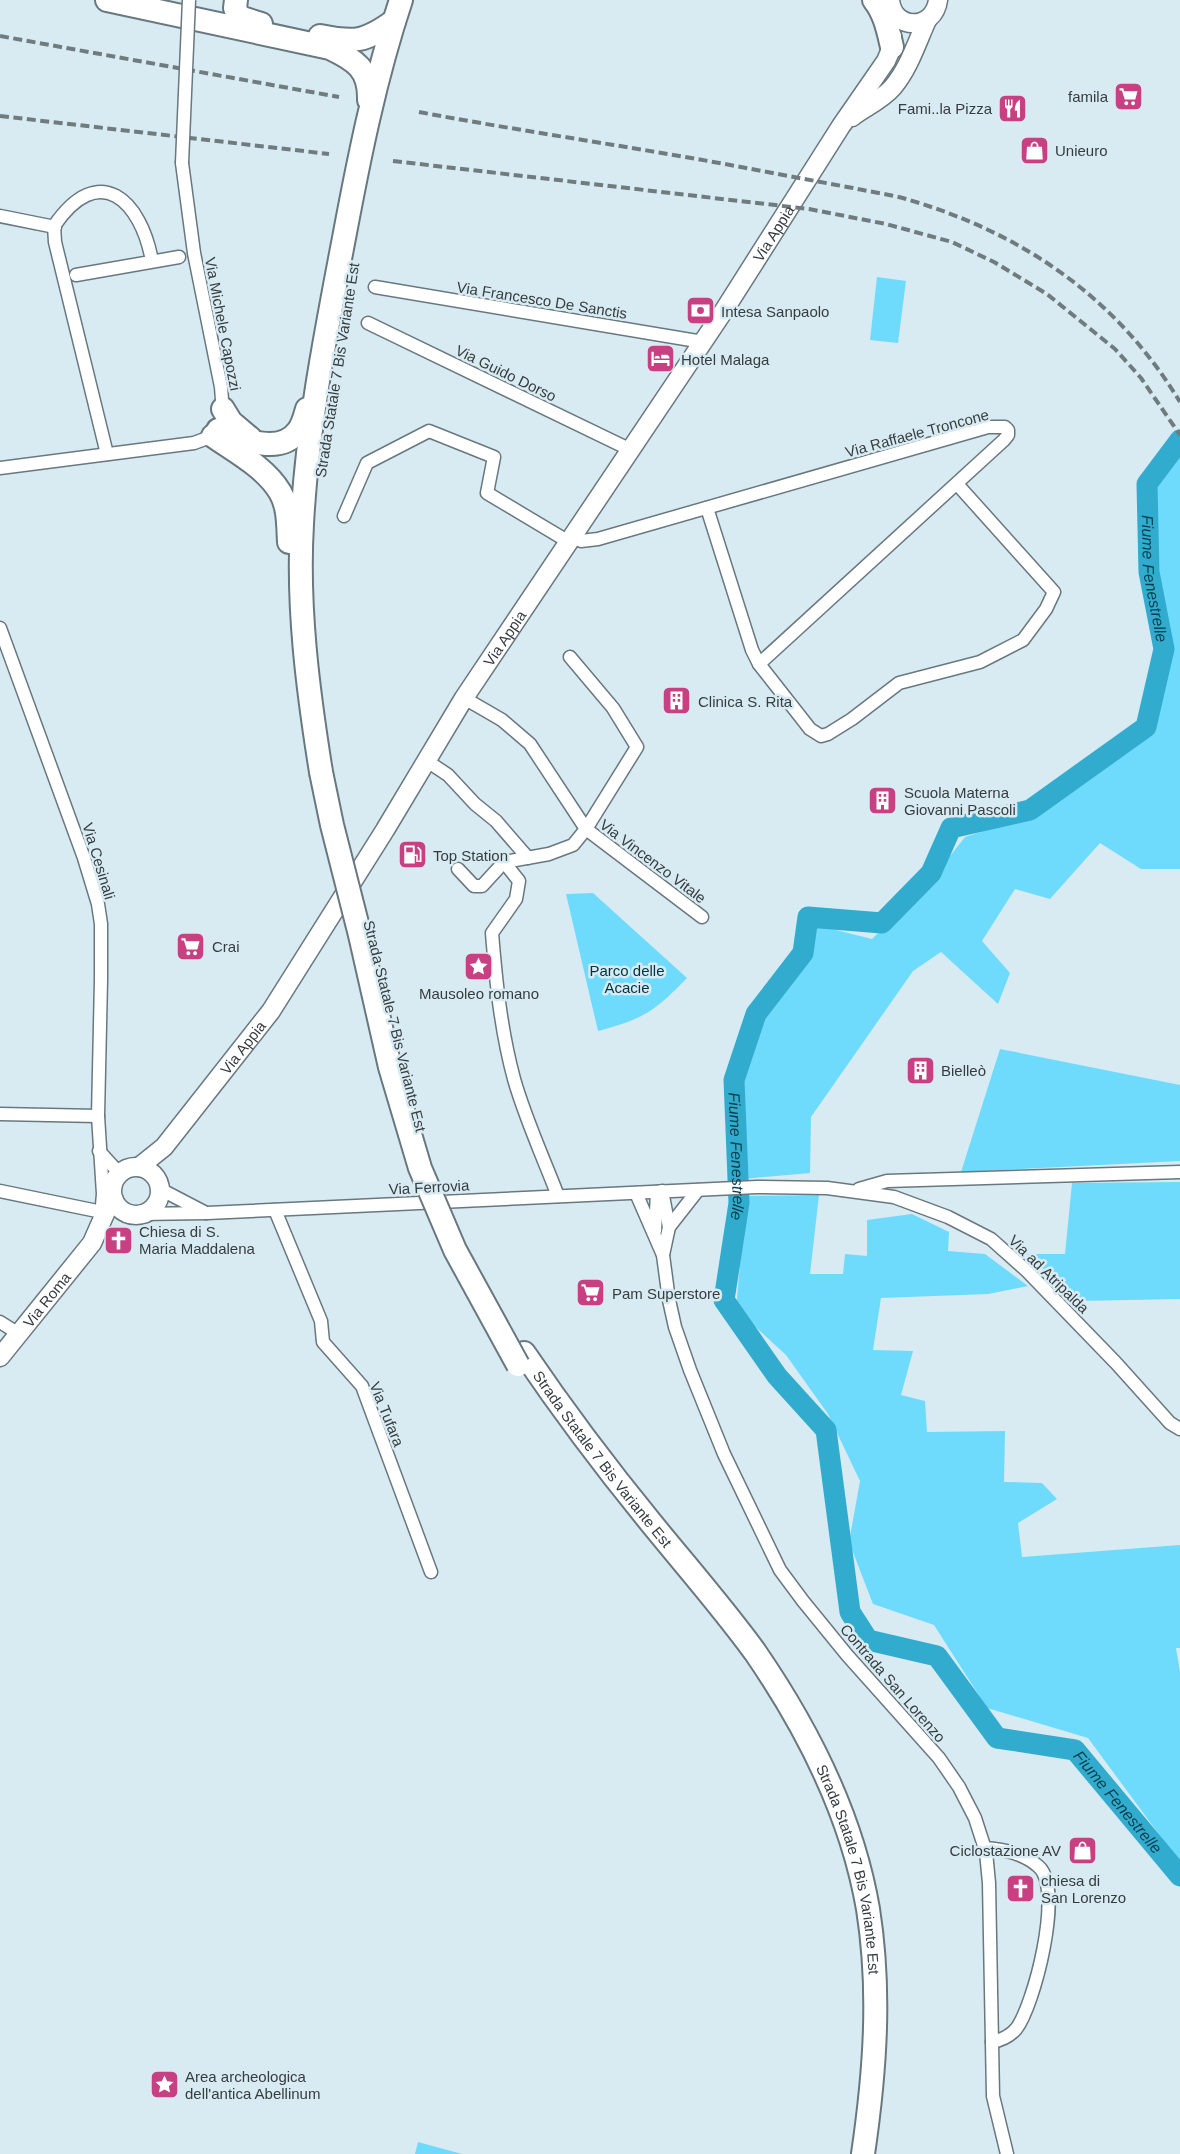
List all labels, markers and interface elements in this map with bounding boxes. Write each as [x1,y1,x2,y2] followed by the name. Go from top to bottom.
[1113,80,1145,112] supermarket icon: famila
[1068,88,1109,105] place label: famila
[997,92,1029,124] restaurant icon: Fami..la Pizza
[898,100,993,117] place label: Fami..la Pizza
[1018,134,1050,166] shop icon: Unieuro
[1055,142,1108,159] place label: Unieuro
[749,201,797,264] street label: Via Appia
[202,256,244,392] street label: Via Michele Capozzi
[312,261,363,479] street label: Strada Statale 7 Bis Variante Est
[456,278,628,322] street label: Via Francesco De Sanctis
[684,295,716,327] bank icon: Intesa Sanpaolo
[721,303,829,320] place label: Intesa Sanpaolo
[453,341,559,405] street label: Via Guido Dorso
[644,343,676,375] hotel icon: Hotel Malaga
[681,351,770,368] place label: Hotel Malaga
[843,406,991,460] street label: Via Raffaele Troncone
[1139,515,1171,643] water label: Fiume Fenestrelle
[480,607,529,669] street label: Via Appia
[661,685,693,717] building icon: Clinica S. Rita
[698,693,793,710] place label: Clinica S. Rita
[904,784,1016,818] place label: Scuola Materna Giovanni Pascoli
[867,785,899,817] building icon: Scuola Materna Giovanni Pascoli
[597,816,709,906] street label: Via Vincenzo Vitale
[79,821,119,901] street label: Via Cesinali
[396,839,428,871] fuel station icon: Top Station
[433,847,508,864] place label: Top Station
[360,918,430,1134] street label: Strada Statale 7 Bis Variante Est
[175,930,207,962] supermarket icon: Crai
[212,938,240,955] place label: Crai
[463,950,495,982] place icon: Mausoleo romano
[589,962,665,996] park label: Parco delle Acacie
[419,985,539,1002] place label: Mausoleo romano
[216,1017,269,1077] street label: Via Appia
[904,1054,936,1086] building icon: Bielleò
[941,1062,986,1079] place label: Bielleò
[726,1092,748,1222] water label: Fiume Fenestrelle
[388,1176,470,1198] street label: Via Ferrovia
[139,1223,256,1257] place label: Chiesa di S. Maria Maddalena
[102,1224,134,1256] church icon: Chiesa di S. Maria Maddalena
[1005,1231,1093,1317] street label: Via ad Atripalda
[19,1268,74,1330] street label: Via Roma
[575,1277,607,1309] supermarket icon: Pam Superstore
[612,1285,720,1302] place label: Pam Superstore
[530,1367,676,1551] street label: Strada Statale 7 Bis Variante Est
[366,1379,408,1449] street label: Via Tufara
[837,1620,949,1746] street label: Contrada San Lorenzo
[1071,1747,1166,1856] water label: Fiume Fenestrelle
[813,1762,883,1976] street label: Strada Statale 7 Bis Variante Est
[1066,1834,1098,1866] shop icon: Ciclostazione AV
[950,1842,1061,1859] place label: Ciclostazione AV
[1041,1872,1126,1906] place label: chiesa di San Lorenzo
[1004,1873,1036,1905] church icon: chiesa di San Lorenzo
[185,2068,320,2102] place label: Area archeologica dell'antica Abellinum
[148,2069,180,2101] place icon: Area archeologica dell'antica Abellinum

